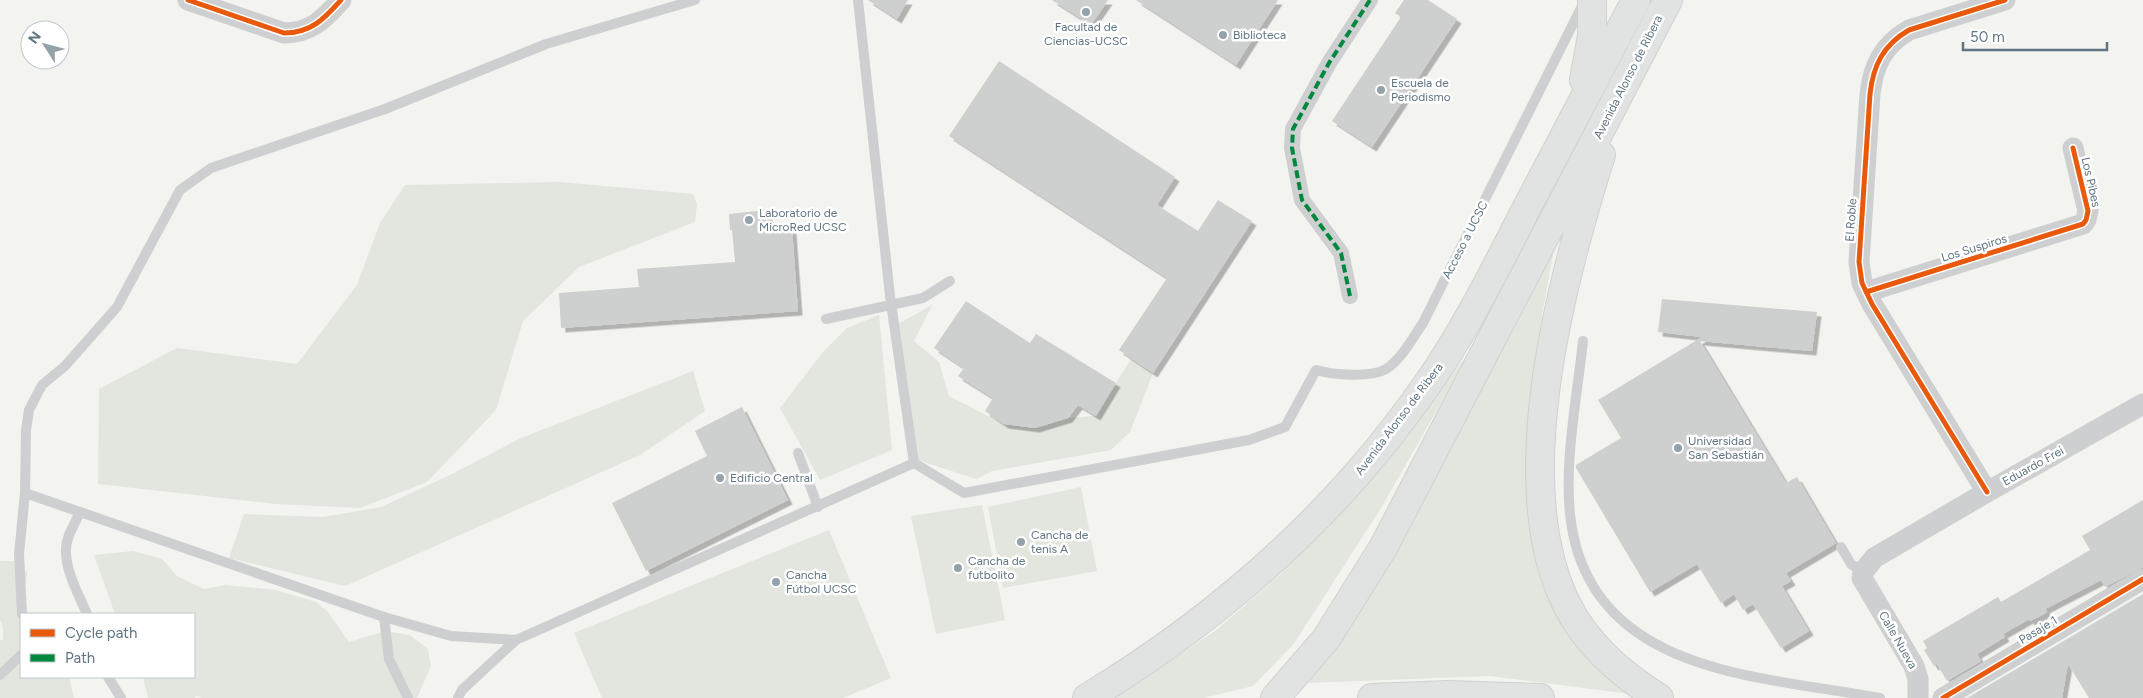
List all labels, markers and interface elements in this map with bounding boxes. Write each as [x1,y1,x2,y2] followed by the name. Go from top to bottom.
[1080,6,1092,18] marker: Facultad de Ciencias-UCSC
[1591,13,1665,141] street label: Avenida Alonso de Ribera
[20,20,70,70] north arrow
[1044,20,1128,48] place label: Facultad de Ciencias-UCSC
[1963,20,2107,52] scale bar
[25,28,45,47] text: N
[1233,28,1286,42] place label: Biblioteca
[1970,28,2005,46] text: 50 m
[1217,29,1229,41] marker: Biblioteca
[1391,76,1451,104] place label: Escuela de Periodismo
[1375,84,1387,96] marker: Escuela de Periodismo
[2078,156,2104,209] street label: Los Pibes
[1843,197,1860,242] street label: El Roble
[1439,198,1491,281] street label: Acceso a UCSC
[759,206,847,234] place label: Laboratorio de MicroRed UCSC
[743,214,755,226] marker: Laboratorio de MicroRed UCSC
[1939,231,2009,265] street label: Los Suspiros
[1352,360,1446,478] street label: Avenida Alonso de Ribera
[1688,434,1764,462] place label: Universidad San Sebastián
[1672,442,1684,454] marker: Universidad San Sebastián
[2000,443,2066,489] street label: Eduardo Frei
[730,471,813,485] place label: Edificio Central
[714,472,726,484] marker: Edificio Central
[1031,528,1089,556] place label: Cancha de tenis A
[1015,536,1027,548] marker: Cancha de tenis A
[968,554,1026,582] place label: Cancha de futbolito
[952,562,964,574] marker: Cancha de futbolito
[786,568,857,596] place label: Cancha Fútbol UCSC
[770,576,782,588] marker: Cancha Fútbol UCSC
[1876,609,1920,671] street label: Calle Nueva
[20,613,195,678] legend
[2016,613,2060,647] street label: Pasaje 1
[65,624,137,642] text: Cycle path
[65,649,95,667] text: Path

